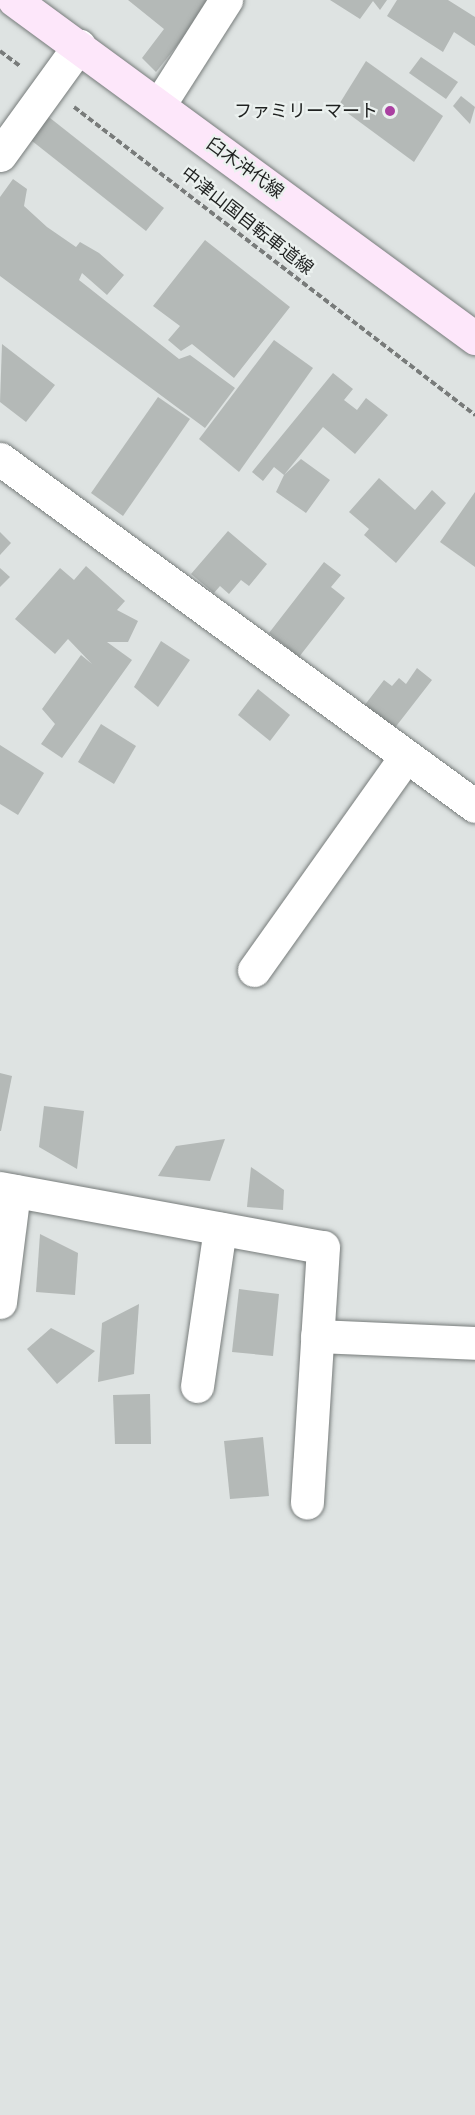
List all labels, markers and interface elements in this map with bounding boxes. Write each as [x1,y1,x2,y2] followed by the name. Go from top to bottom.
[234,100,378,122] place label: ファミリーマート
[383,104,397,118] marker: ファミリーマート
[202,133,288,203] street label: 臼木沖代線
[177,163,317,279] street label: 中津山国自転車道線

